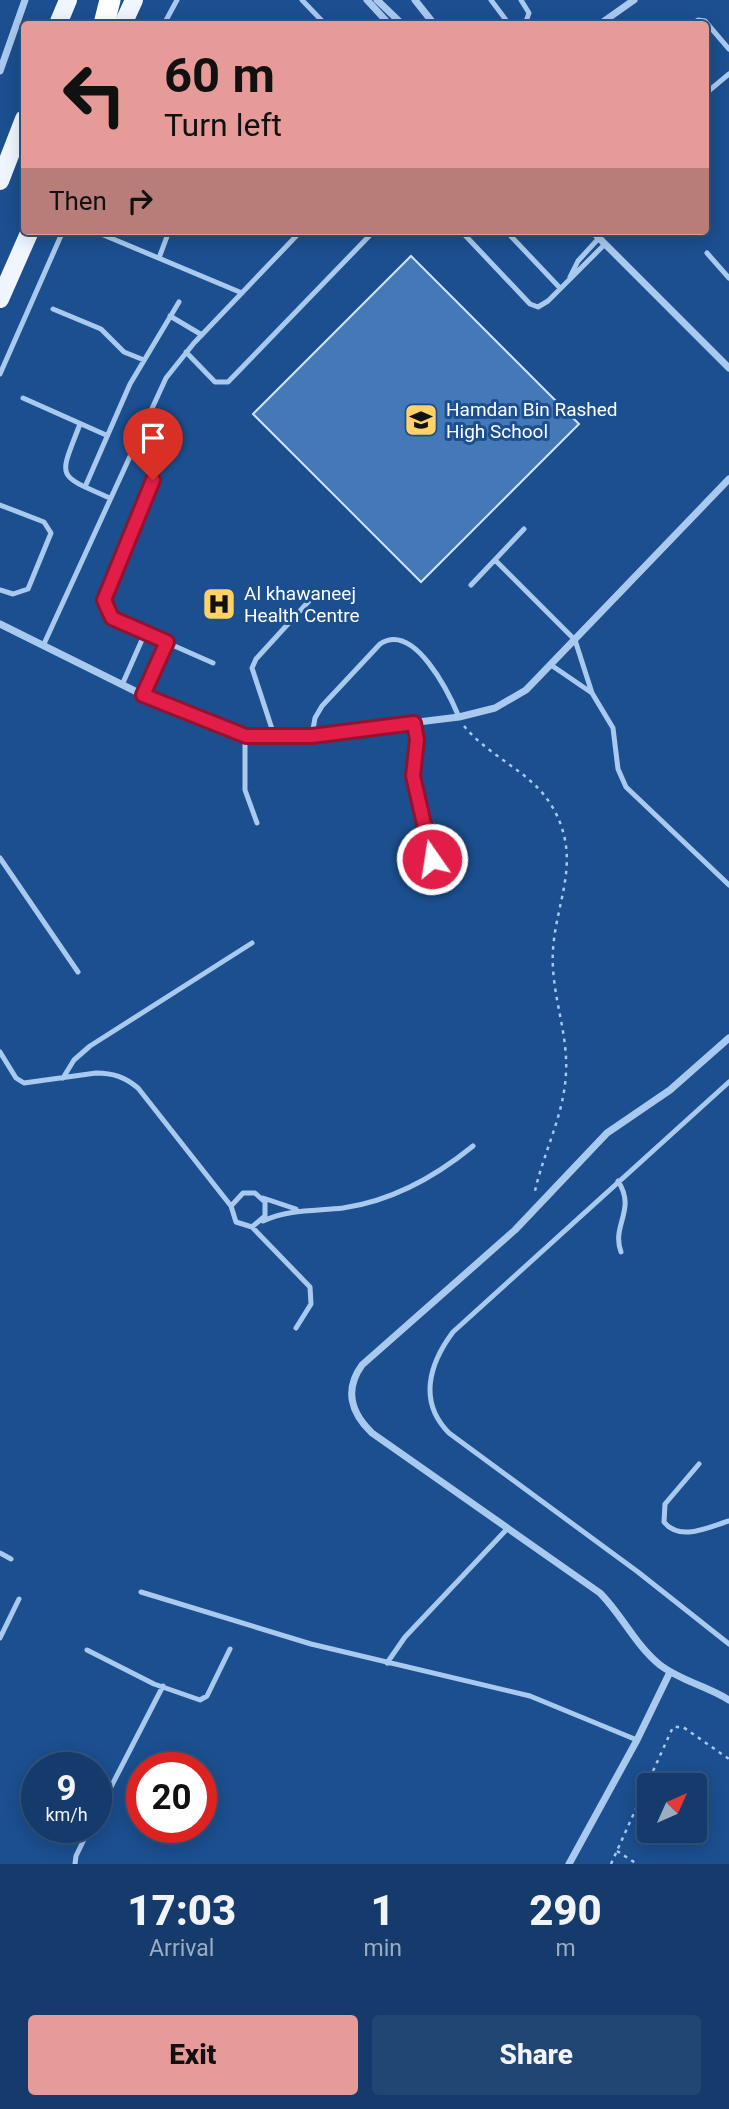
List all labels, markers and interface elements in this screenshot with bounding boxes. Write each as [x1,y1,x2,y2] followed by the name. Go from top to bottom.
[164,47,275,104] text: 60 m
[49,49,140,140] icon: left
[164,106,282,144] text: Turn left
[121,182,159,220] icon: right
[49,186,107,216] text: Then
[446,398,618,443] place label: Hamdan Bin Rashed High School
[402,401,440,439] school or university icon: Hamdan Bin Rashed High School
[123,408,183,480] pin
[134,419,172,457] icon: arrive
[244,582,359,627] place label: Al khawaneej Health Centre
[200,585,238,623] hospital icon: Al khawaneej Health Centre
[395,822,469,896] position arrow
[126,1752,217,1843] speed limit sign: 20
[56,1768,77,1809] text: 9
[637,1773,707,1843] north arrow
[637,1773,707,1843] map controls
[45,1804,88,1825] text: km/h
[127,1886,236,1935] text: 17:03
[371,1886,395,1935] text: 1
[529,1886,602,1935] text: 290
[149,1935,214,1962] text: Arrival
[363,1935,402,1962] text: min
[555,1935,576,1962] text: m
[28,2015,358,2095] button: Exit
[372,2015,701,2095] button: Share

